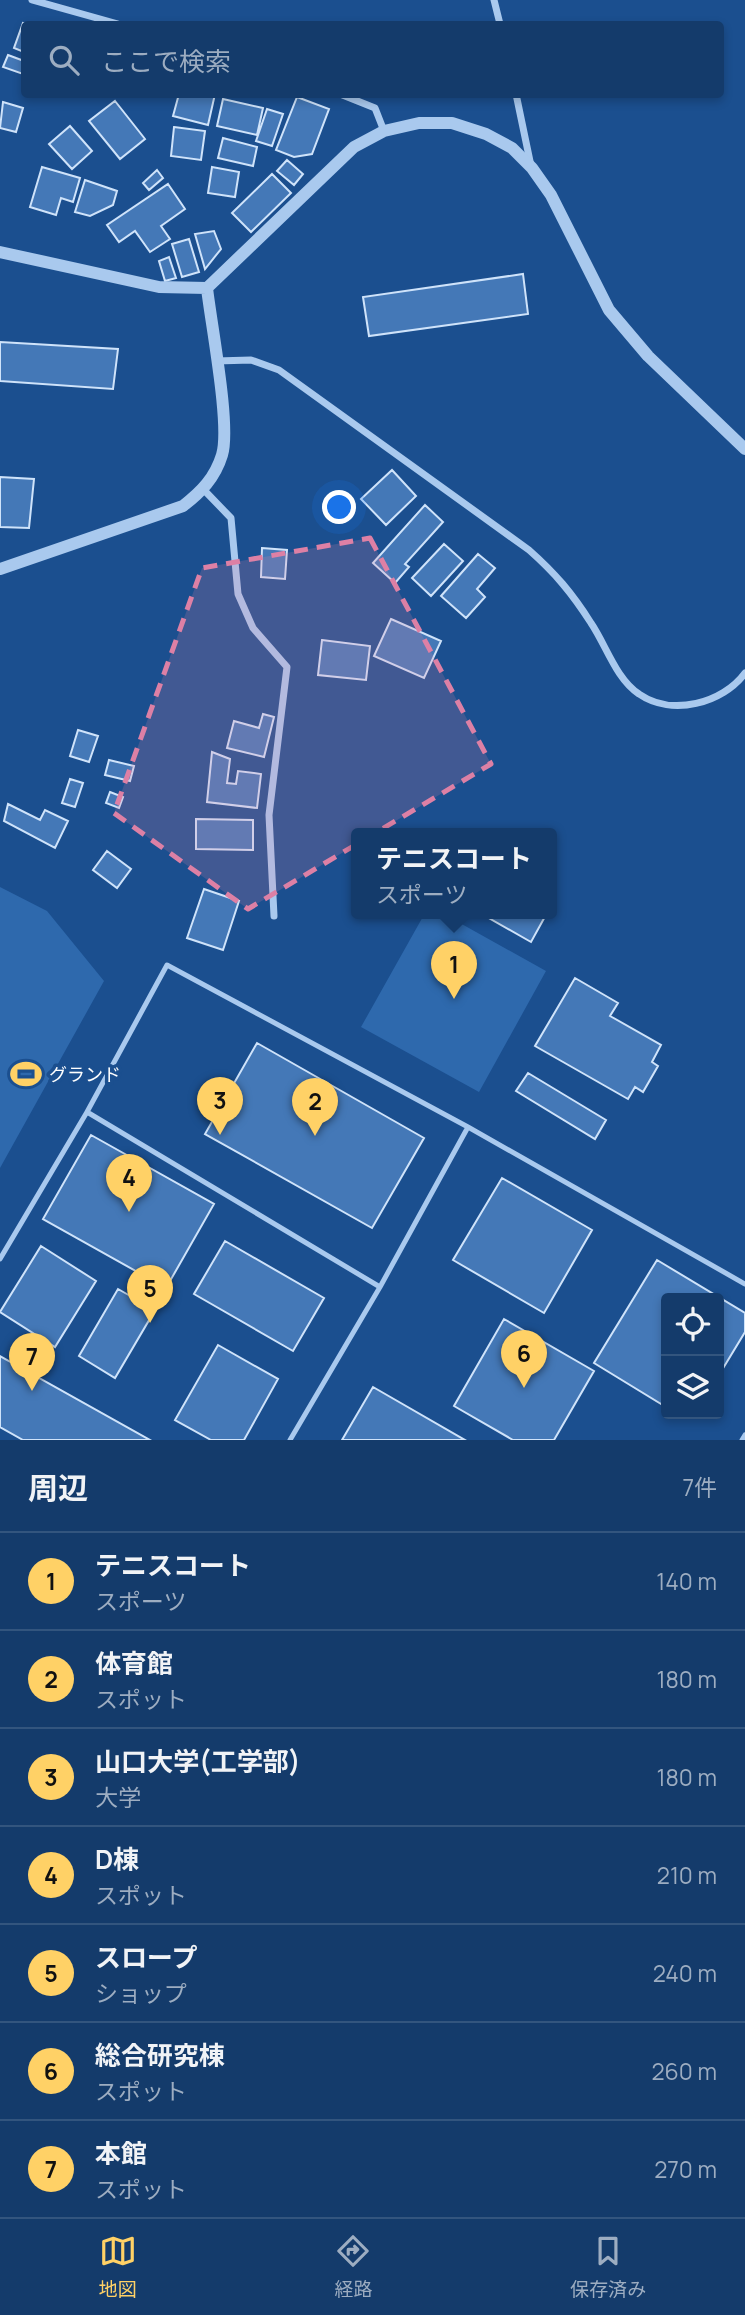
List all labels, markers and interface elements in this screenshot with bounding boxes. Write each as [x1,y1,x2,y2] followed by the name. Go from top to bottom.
[21,21,724,98] search box
[45,41,83,79] icon: search
[101,43,231,79] text: ここで検索
[322,490,356,524] your location
[351,828,557,919] popup
[376,840,532,876] text: テニスコート
[376,878,468,910] text: スポーツ
[431,941,477,999] pin: 1
[9,1057,43,1091] sports icon: グランド
[49,1062,121,1086] place label: グランド
[197,1077,243,1135] pin: 3
[292,1078,338,1136] pin: 2
[106,1154,152,1212] pin: 4
[127,1265,173,1323] pin: 5
[661,1293,724,1419] map controls
[661,1293,724,1356] button: locate
[501,1330,547,1388] pin: 6
[9,1333,55,1391] pin: 7
[661,1356,724,1419] button: layers
[28,1467,88,1508] text: 周辺
[682,1471,717,1503] text: 7件
[95,1547,251,1583] text: テニスコート
[46,1565,56,1597] text: 1
[656,1565,717,1597] text: 140 m
[95,1585,187,1617] text: スポーツ
[95,1645,173,1681] text: 体育館
[44,1663,58,1695] text: 2
[657,1663,717,1695] text: 180 m
[95,1683,187,1715] text: スポット
[95,1743,301,1779] text: 山口大学(工学部)
[44,1761,58,1793] text: 3
[657,1761,717,1793] text: 180 m
[95,1781,141,1813] text: 大学
[95,1841,139,1877] text: D棟
[44,1859,58,1891] text: 4
[657,1859,717,1891] text: 210 m
[95,1879,187,1911] text: スポット
[95,1939,197,1975] text: スロープ
[44,1957,58,1989] text: 5
[653,1957,717,1989] text: 240 m
[95,1977,187,2009] text: ショップ
[95,2037,225,2073] text: 総合研究棟
[44,2055,58,2087] text: 6
[651,2055,717,2087] text: 260 m
[95,2075,187,2107] text: スポット
[95,2135,147,2171] text: 本館
[45,2153,57,2185] text: 7
[654,2153,717,2185] text: 270 m
[95,2173,187,2205] text: スポット
[99,2232,137,2302] tab: 地図
[334,2232,372,2302] tab: 経路
[570,2232,646,2302] tab: 保存済み

